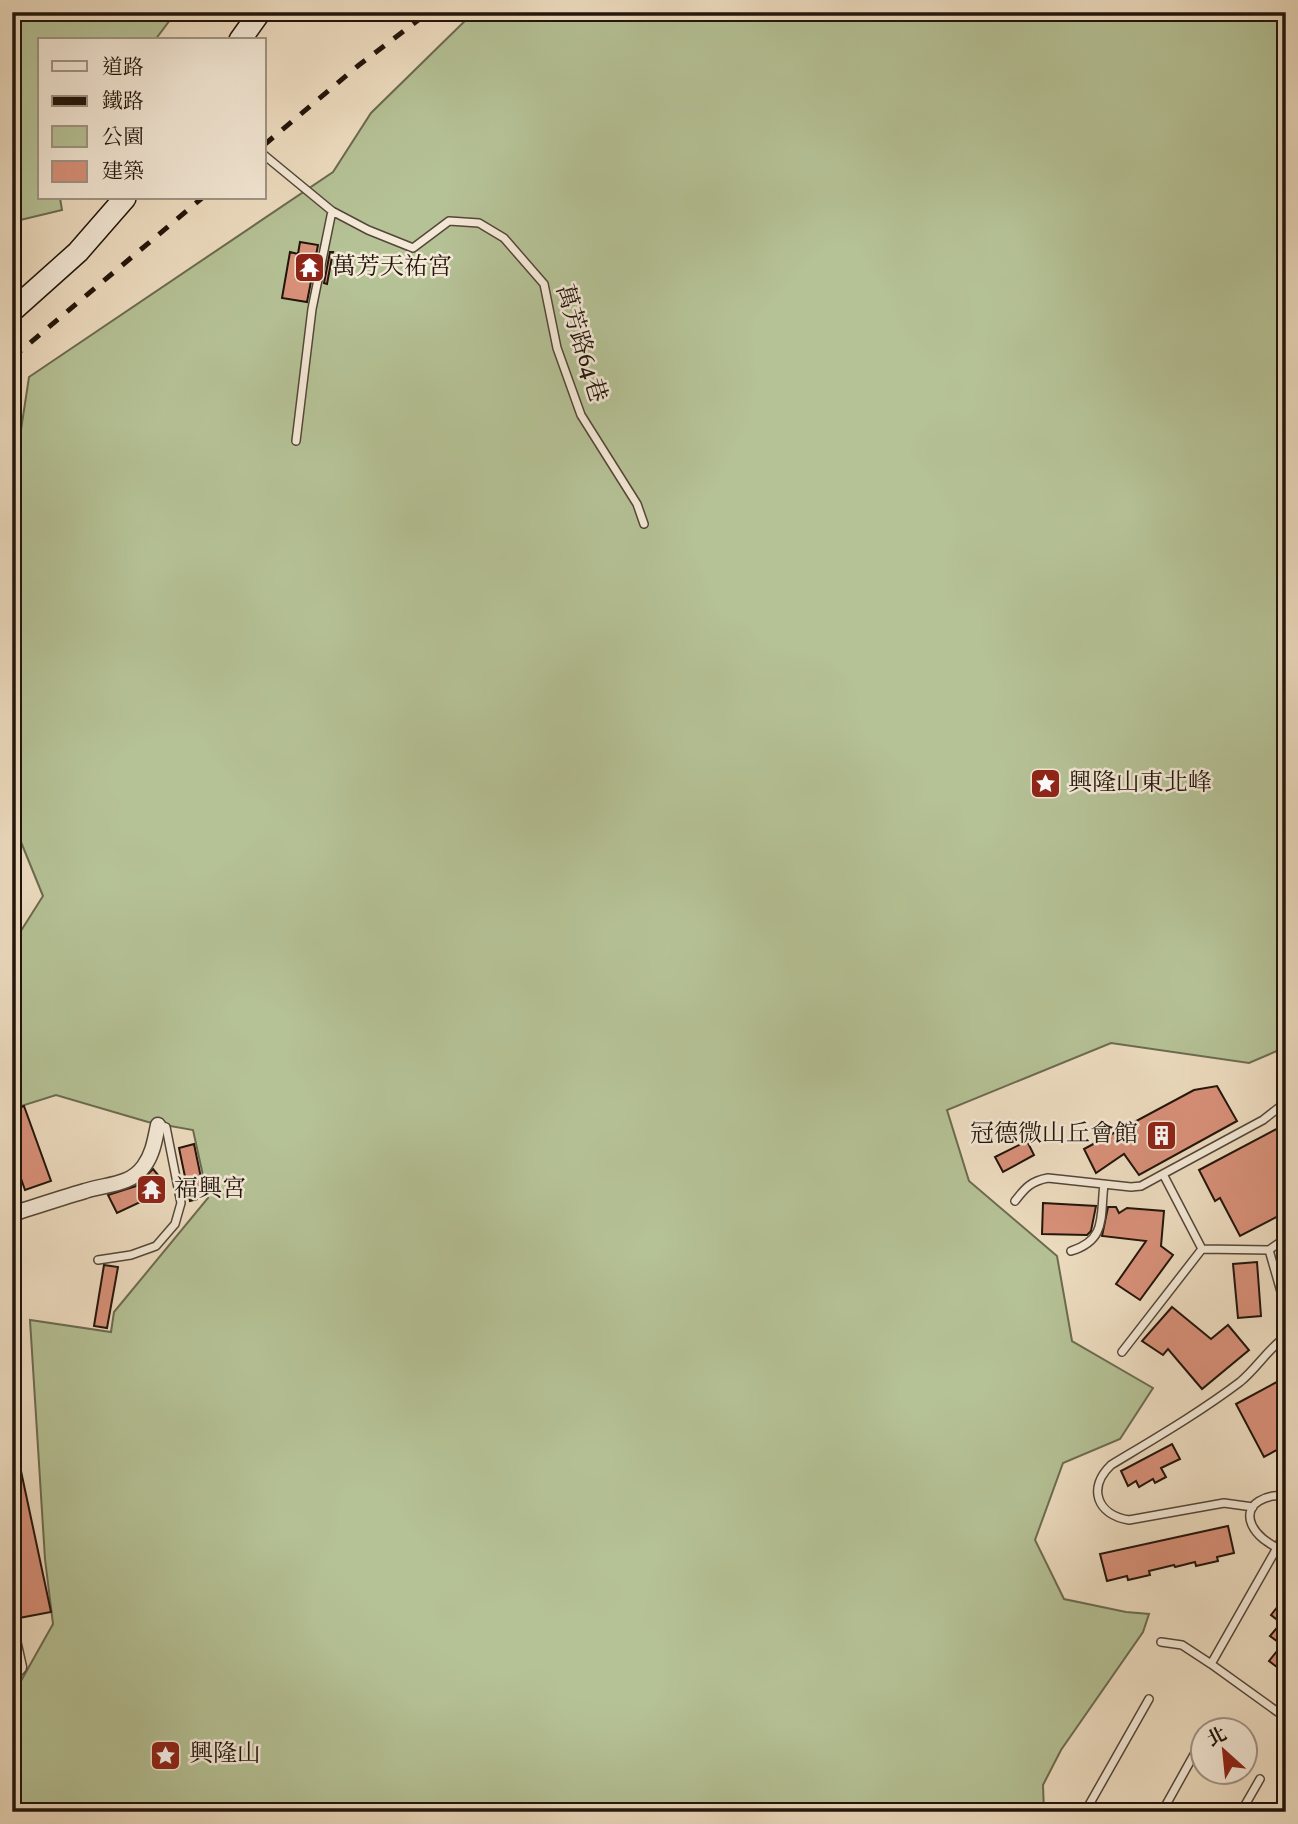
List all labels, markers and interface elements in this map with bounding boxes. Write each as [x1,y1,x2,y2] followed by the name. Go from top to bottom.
[38,38,266,200] legend
[102,54,144,83] text: 道路
[102,88,144,117] text: 鐵路
[102,124,144,153] text: 公園
[102,158,144,187] text: 建築
[292,251,326,285] temple icon: 萬芳天祐宮
[332,251,452,285] place label: 萬芳天祐宮
[546,281,614,407] street label: 萬芳路64巷
[1028,767,1062,801] place icon: 興隆山東北峰
[1068,767,1212,801] place label: 興隆山東北峰
[970,1118,1138,1152] place label: 冠德微山丘會館
[1144,1118,1178,1152] building icon: 冠德微山丘會館
[134,1173,168,1207] temple icon: 福興宮
[174,1173,246,1207] place label: 福興宮
[1190,1716,1260,1786] north arrow
[1203,1722,1232,1754] text: 北
[149,1738,183,1772] place icon: 興隆山
[189,1738,261,1772] place label: 興隆山

